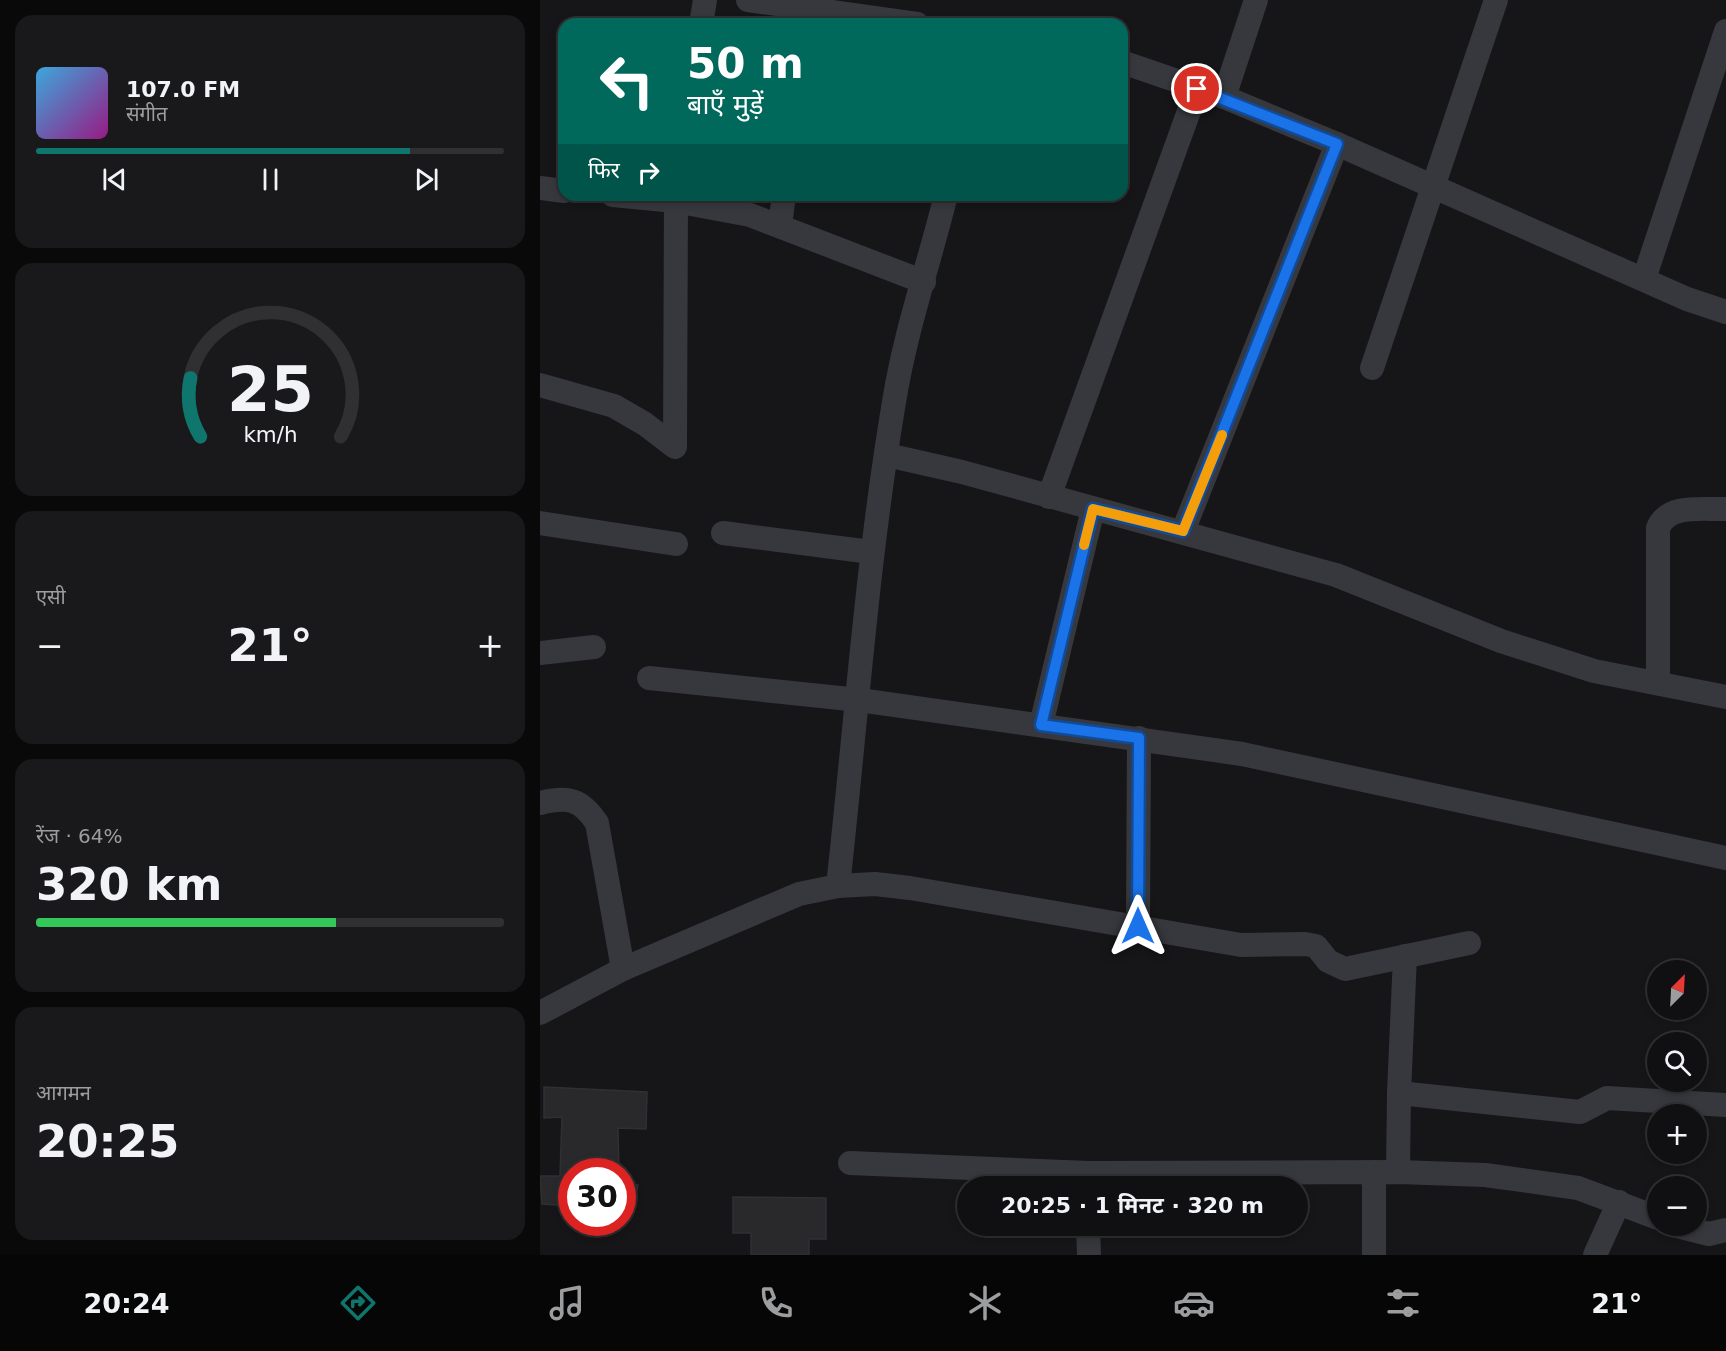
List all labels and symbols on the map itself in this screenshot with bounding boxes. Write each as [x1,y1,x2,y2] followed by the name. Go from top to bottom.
[1171,63,1222,114] pin
[1106,894,1170,958] position arrow
[1647,960,1707,1020] north arrow
[558,1158,636,1236] speed limit sign: 30

